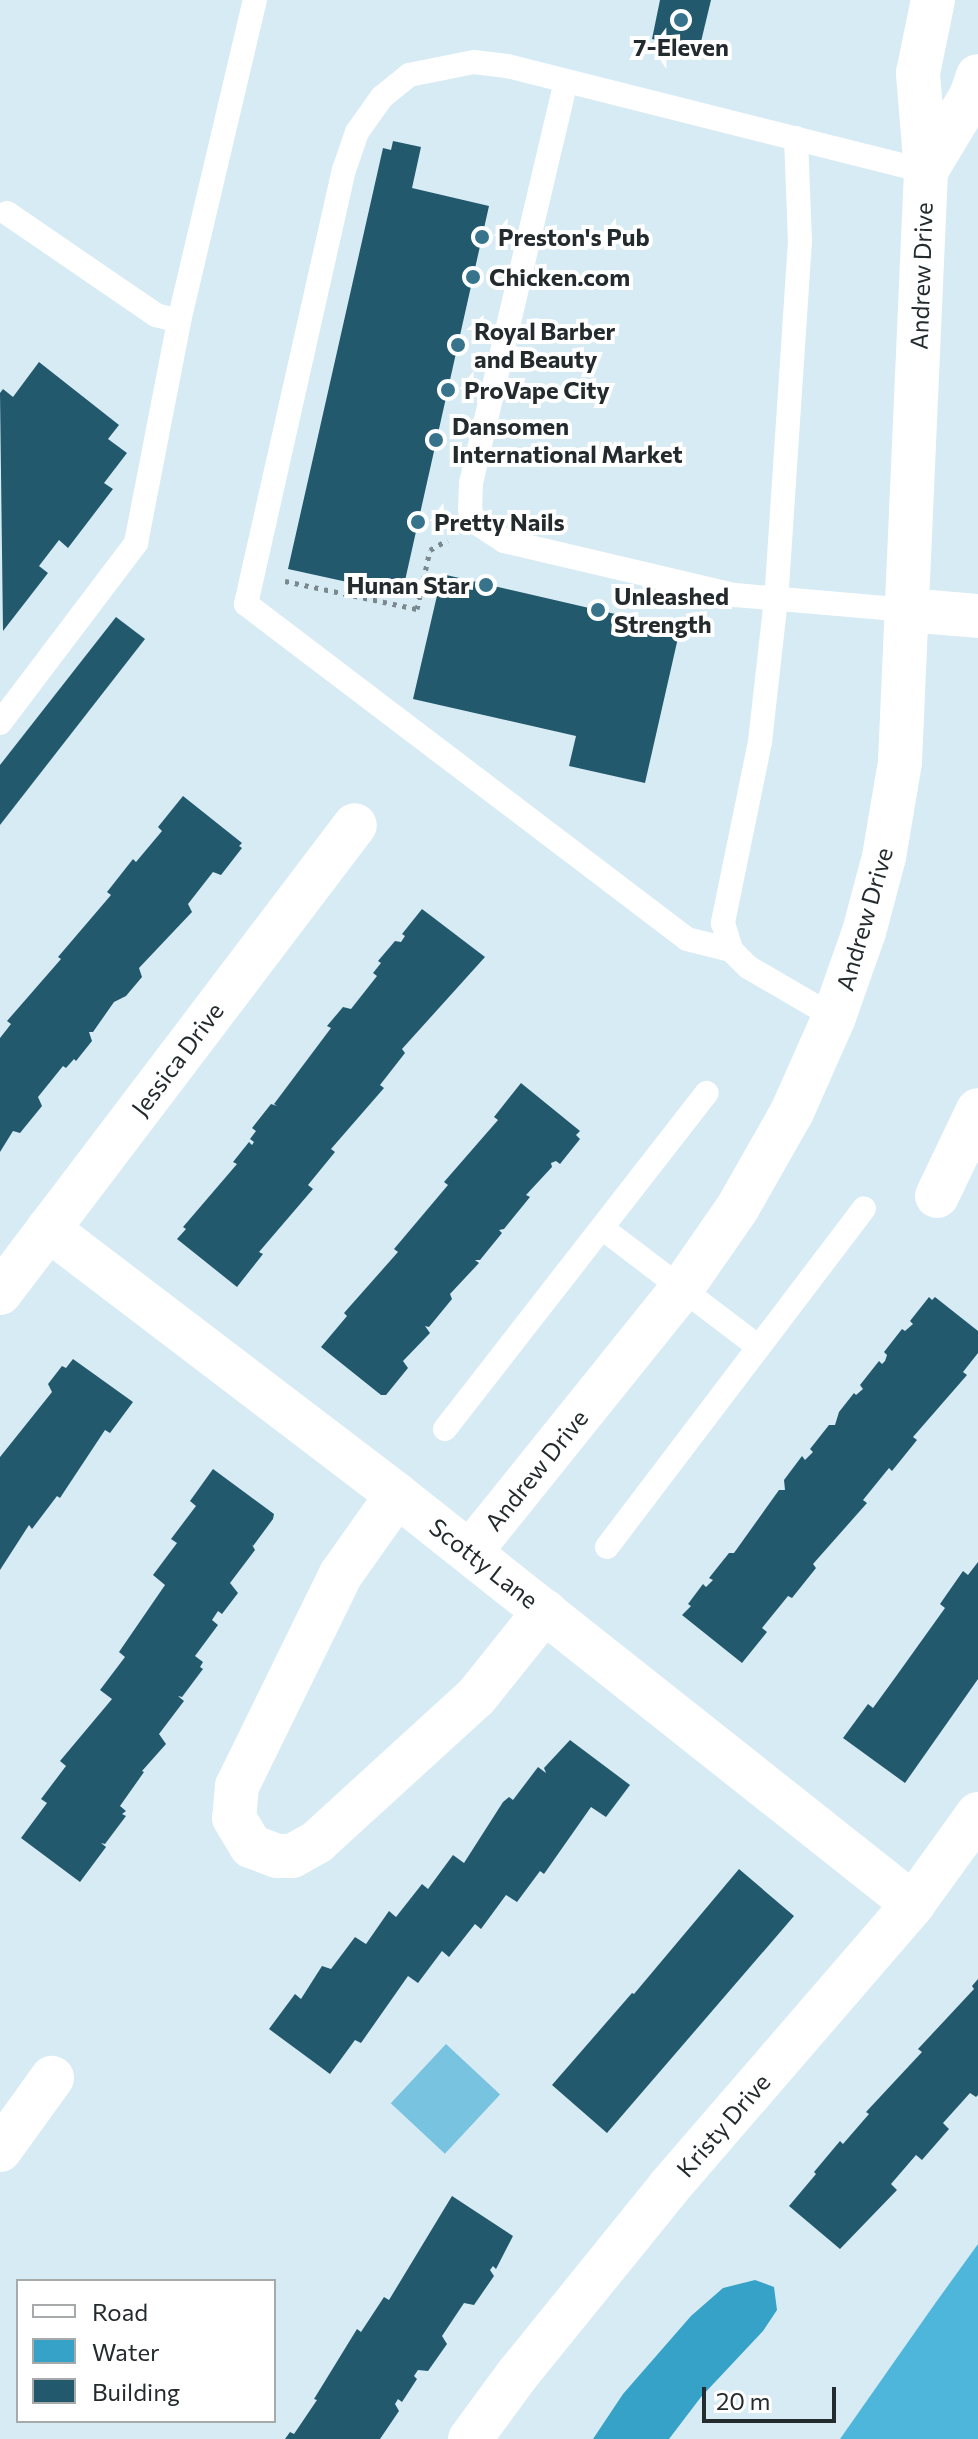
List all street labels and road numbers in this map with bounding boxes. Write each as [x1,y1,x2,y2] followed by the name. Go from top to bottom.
[904,202,938,350] street label: Andrew Drive
[830,844,898,994] street label: Andrew Drive
[125,997,229,1121] street label: Jessica Drive
[478,1404,594,1536] street label: Andrew Drive
[424,1512,544,1614] street label: Scotty Lane
[670,2067,776,2183] street label: Kristy Drive

